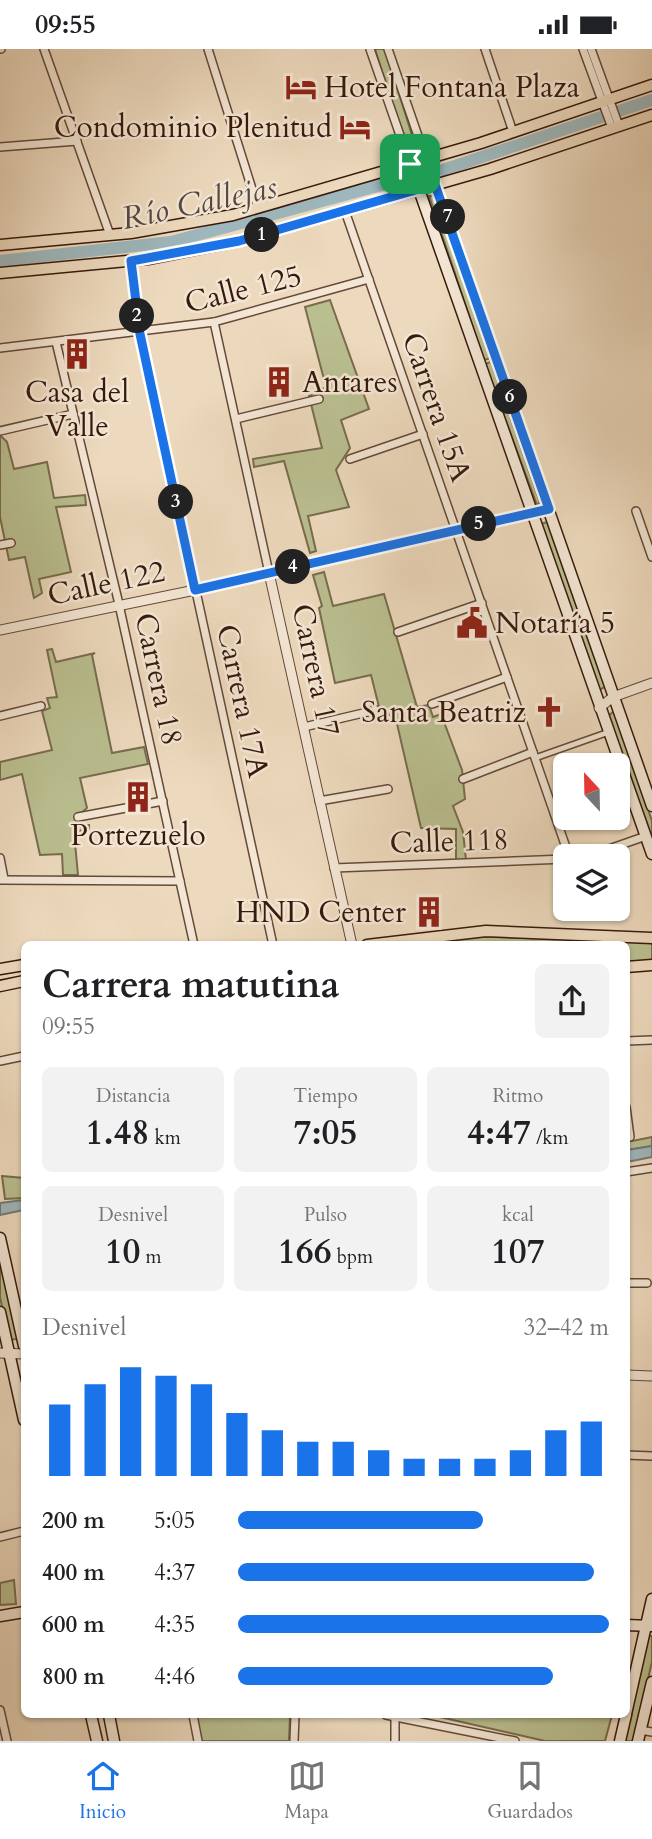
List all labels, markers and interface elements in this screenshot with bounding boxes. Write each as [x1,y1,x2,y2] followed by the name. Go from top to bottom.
[35,7,96,42] text: 09:55
[324,67,580,108] place label: Hotel Fontana Plaza
[284,70,318,104] hotel icon: Hotel Fontana Plaza
[54,107,332,148] place label: Condominio Plenitud
[338,110,372,144] hotel icon: Condominio Plenitud
[380,134,440,194] pin
[391,145,429,183] icon: arrive
[118,165,281,241] water label: Río Callejas
[430,199,466,235] pin: 7
[443,203,452,229] text: 7
[244,217,280,253] pin: 1
[257,221,266,247] text: 1
[180,255,306,324] street label: Calle 125
[120,299,154,333] pin: 2
[132,302,141,328] text: 2
[392,327,481,488] street label: Carrera 15A
[60,337,94,371] building icon: Casa del Valle
[302,362,397,403] place label: Antares
[262,365,296,399] building icon: Antares
[25,372,129,447] place label: Casa del Valle
[492,379,528,415] pin: 6
[505,383,514,409] text: 6
[158,484,194,519] pin: 3
[171,488,180,514] text: 3
[462,507,496,541] pin: 5
[474,510,483,536] text: 5
[276,549,310,585] pin: 4
[44,551,169,616] street label: Calle 122
[288,553,297,579] text: 4
[282,600,350,740] street label: Carrera 17
[495,603,615,644] place label: Notaría 5
[455,606,489,640] public building icon: Notaría 5
[125,609,193,749] street label: Carrera 18
[206,621,279,782] street label: Carrera 17A
[361,692,527,733] place label: Santa Beatriz
[532,695,566,729] church icon: Santa Beatriz
[553,753,630,829] north arrow
[553,753,630,921] map controls
[121,780,155,814] building icon: Portezuelo
[70,815,206,856] place label: Portezuelo
[389,819,509,864] street label: Calle 118
[553,844,630,921] button: layers
[235,892,406,933] place label: HND Center
[412,895,446,929] building icon: HND Center
[42,959,340,1011] text: Carrera matutina
[535,964,609,1038] button: share
[42,1011,95,1042] text: 09:55
[96,1083,170,1109] text: Distancia
[293,1083,358,1109] text: Tiempo
[492,1083,543,1109] text: Ritmo
[86,1109,149,1157] text: 1.48
[294,1109,357,1157] text: 7:05
[467,1109,531,1157] text: 4:47
[149,1125,181,1151] text: km
[531,1125,569,1151] text: /km
[98,1202,168,1228] text: Desnivel
[304,1202,347,1228] text: Pulso
[502,1202,534,1228] text: kcal
[105,1228,141,1276] text: 10
[278,1228,332,1276] text: 166
[491,1228,545,1276] text: 107
[141,1244,162,1270] text: m
[332,1244,373,1270] text: bpm
[42,1312,126,1343] text: Desnivel
[524,1312,609,1343] text: 32–42 m
[42,1505,105,1536] text: 200 m
[154,1505,195,1536] text: 5:05
[42,1557,105,1588] text: 400 m
[154,1557,195,1588] text: 4:37
[42,1609,105,1640] text: 600 m
[154,1609,195,1640] text: 4:35
[42,1661,105,1692] text: 800 m
[154,1661,195,1692] text: 4:46
[79,1757,126,1825] tab: Inicio
[284,1757,329,1825] tab: Mapa
[487,1757,573,1825] tab: Guardados

